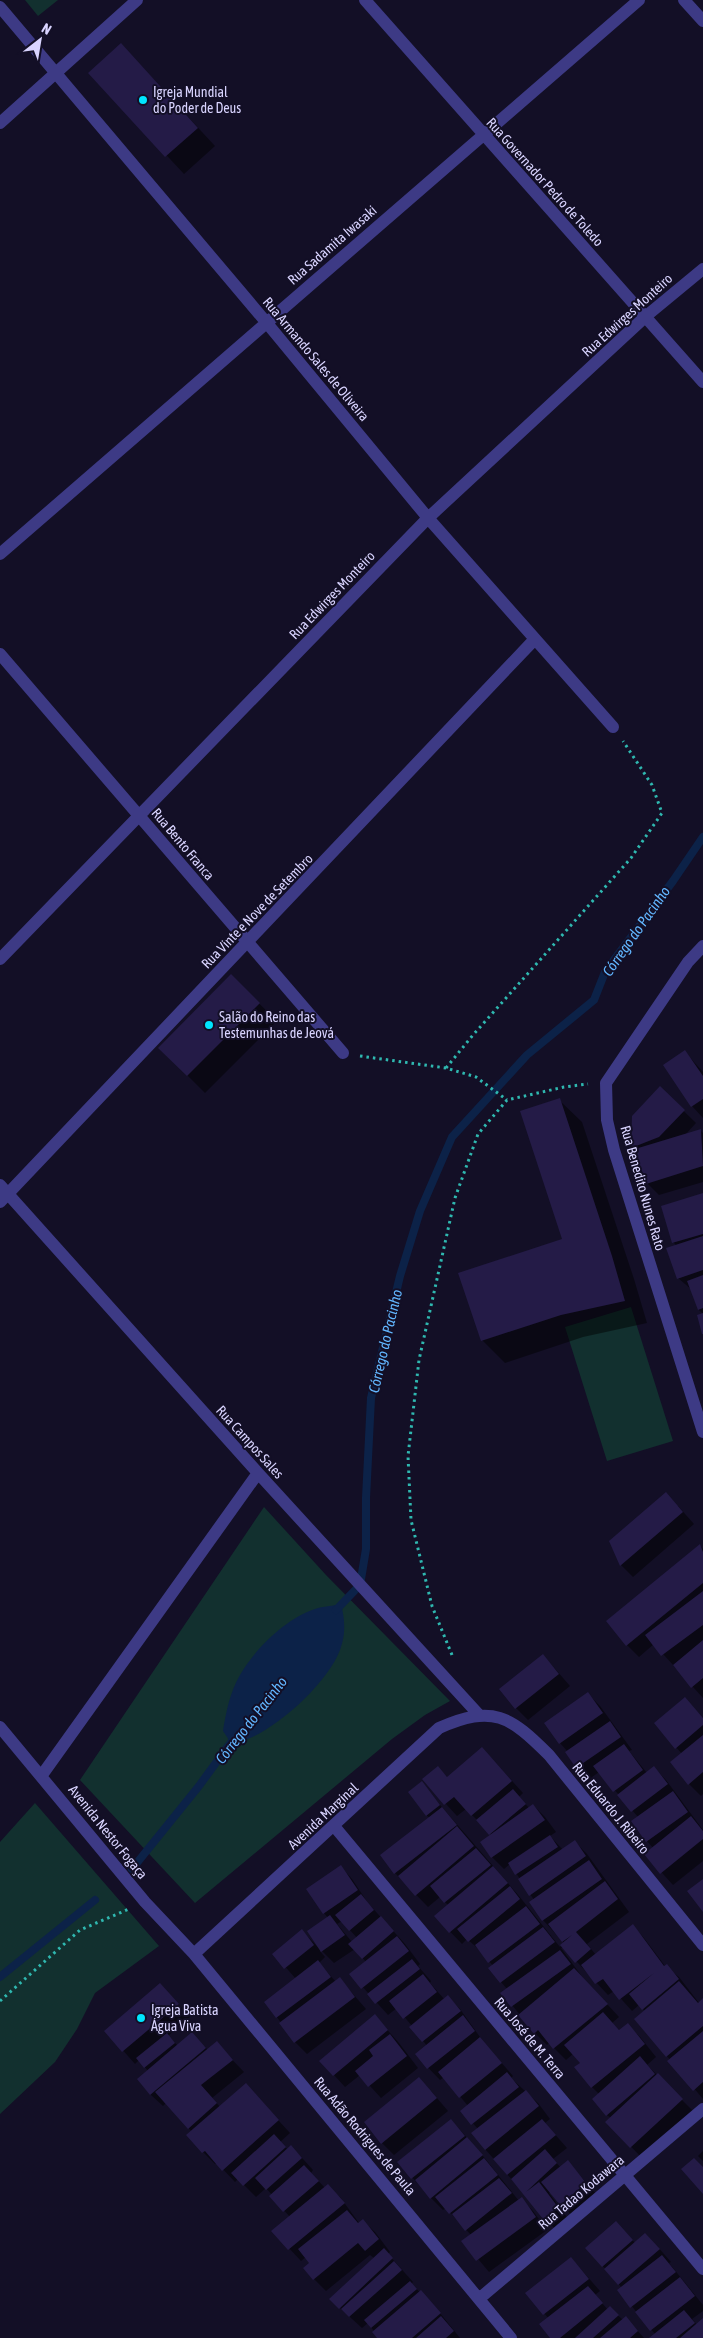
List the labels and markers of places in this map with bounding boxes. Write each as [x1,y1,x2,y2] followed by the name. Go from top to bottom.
[153,84,241,116] place label: Igreja Mundial do Poder de Deus
[137,94,149,106] marker: Igreja Mundial do Poder de Deus
[219,1009,334,1041] place label: Salão do Reino das Testemunhas de Jeová
[203,1019,215,1031] marker: Salão do Reino das Testemunhas de Jeová
[151,2002,219,2034] place label: Igreja Batista Água Viva
[135,2012,147,2024] marker: Igreja Batista Água Viva

